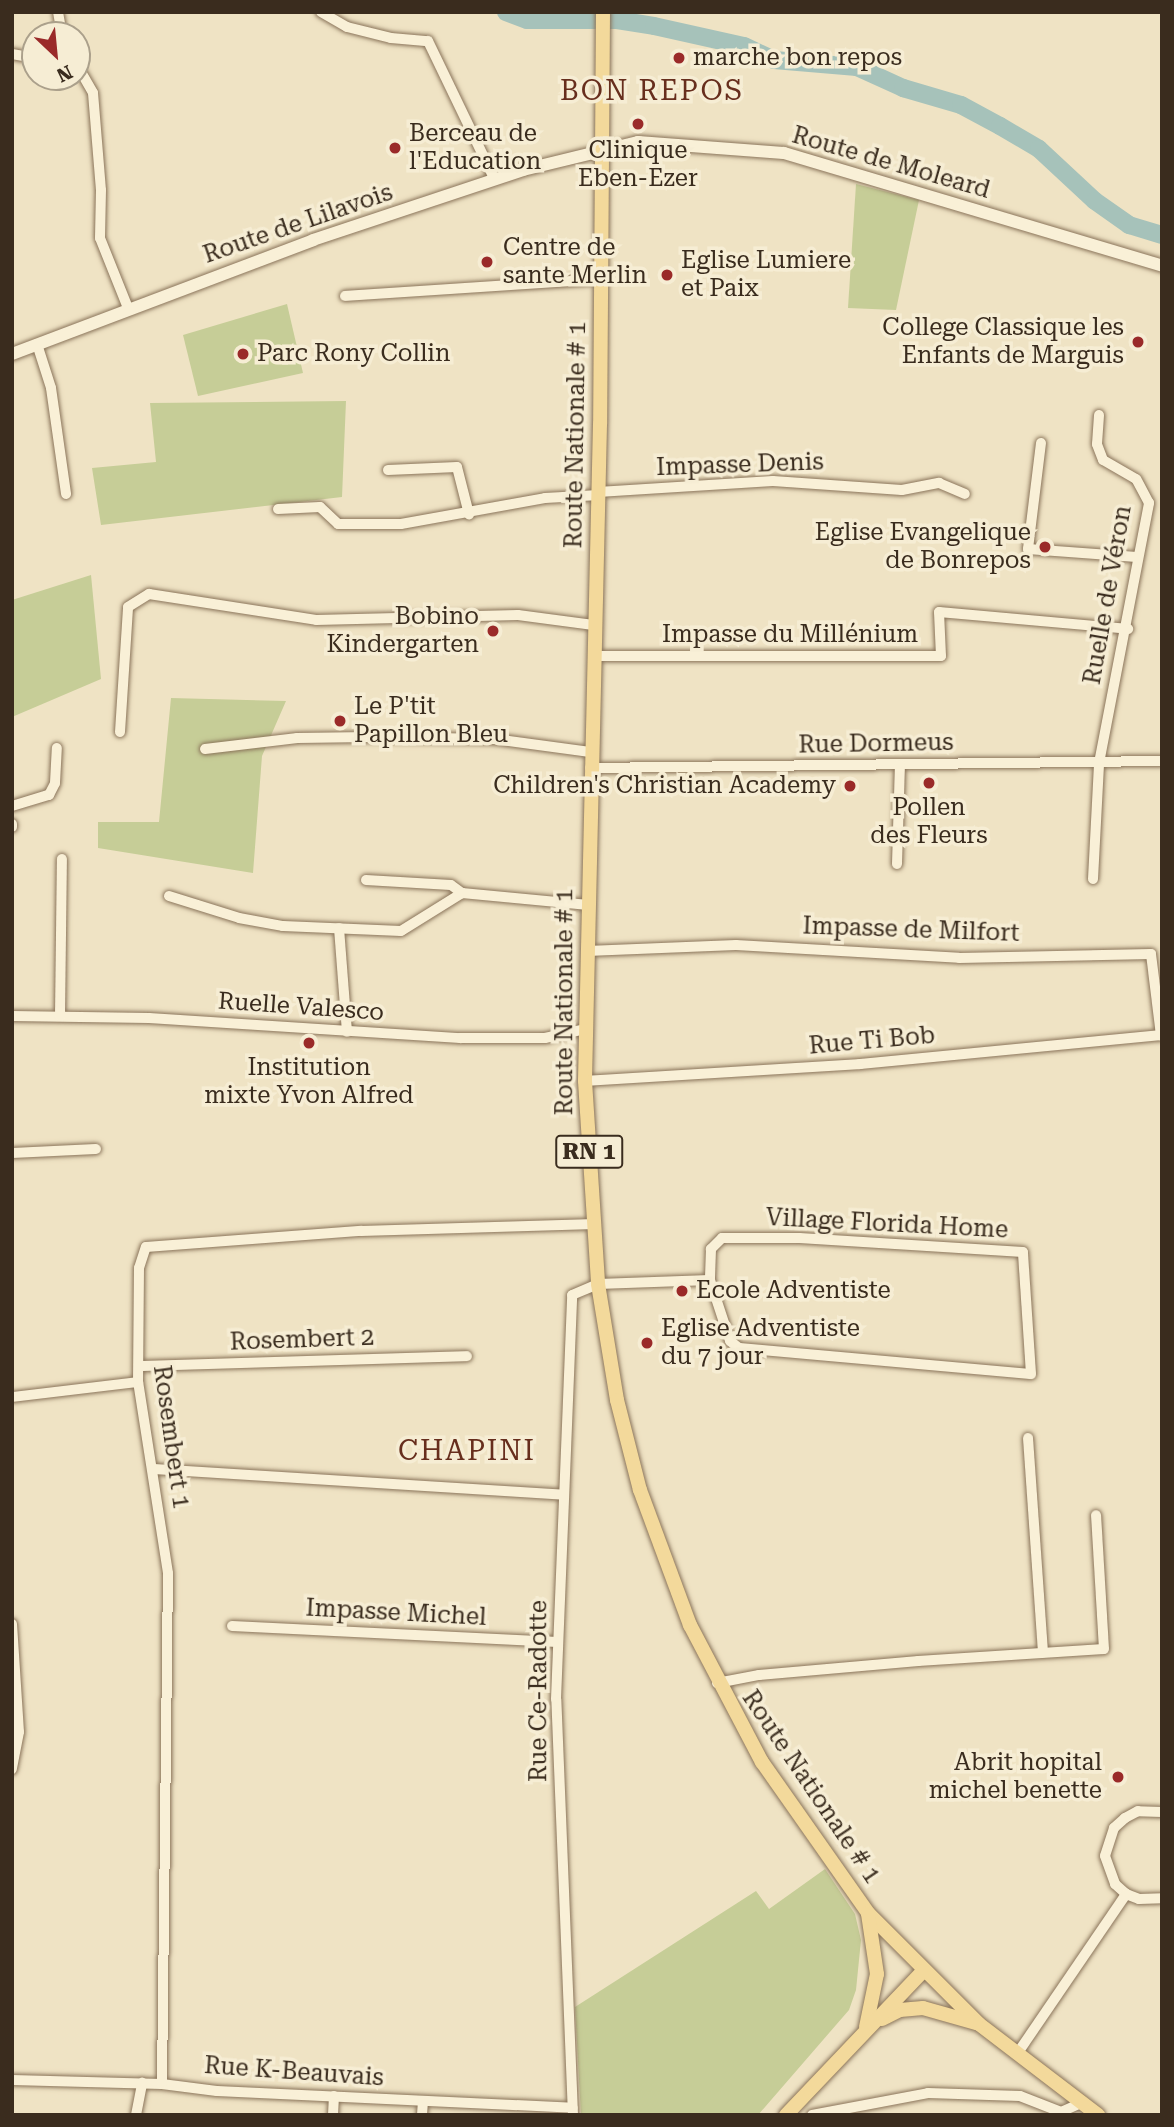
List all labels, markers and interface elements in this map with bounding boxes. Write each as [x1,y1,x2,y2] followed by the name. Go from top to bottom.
[21,21,91,91] north arrow
[693,44,902,72] place label: marche bon repos
[671,50,687,66] marker: marche bon repos
[53,60,76,87] text: N
[561,74,743,108] district label: BON REPOS
[628,114,648,134] marker: Clinique Eben-Ezer
[409,120,541,176] place label: Berceau de l'Education
[789,121,993,205] street label: Route de Moleard
[578,137,698,193] place label: Clinique Eben-Ezer
[387,140,403,156] marker: Berceau de l'Education
[200,178,396,270] street label: Route de Lilavois
[503,234,647,290] place label: Centre de sante Merlin
[681,247,851,303] place label: Eglise Lumiere et Paix
[477,252,497,272] marker: Centre de sante Merlin
[659,267,675,283] marker: Eglise Lumiere et Paix
[882,314,1124,370] place label: College Classique les Enfants de Marguis
[560,321,592,549] street label: Route Nationale # 1
[1130,334,1146,350] marker: College Classique les Enfants de Marguis
[257,340,450,368] place label: Parc Rony Collin
[235,346,251,362] marker: Parc Rony Collin
[656,448,824,482] street label: Impasse Denis
[1078,503,1138,687] street label: Ruelle de Véron
[815,519,1031,575] place label: Eglise Evangelique de Bonrepos
[1037,539,1053,555] marker: Eglise Evangelique de Bonrepos
[326,603,479,659] place label: Bobino Kindergarten
[662,621,918,649] street label: Impasse du Millénium
[485,623,501,639] marker: Bobino Kindergarten
[354,693,508,749] place label: Le P'tit Papillon Bleu
[332,713,348,729] marker: Le P'tit Papillon Bleu
[798,728,954,760] street label: Rue Dormeus
[493,772,836,800] place label: Children's Christian Academy
[921,775,937,791] marker: Pollen des Fleurs
[842,778,858,794] marker: Children's Christian Academy
[870,794,988,850] place label: Pollen des Fleurs
[551,889,579,1115] street label: Route Nationale # 1
[802,912,1020,948] street label: Impasse de Milfort
[217,987,385,1027] street label: Ruelle Valesco
[808,1021,936,1061] street label: Rue Ti Bob
[301,1035,317,1051] marker: Institution mixte Yvon Alfred
[204,1054,414,1110] place label: Institution mixte Yvon Alfred
[554,1133,624,1172] road number: RN 1
[765,1203,1009,1245] street label: Village Florida Home
[696,1277,891,1305] place label: Ecole Adventiste
[674,1283,690,1299] marker: Ecole Adventiste
[661,1315,860,1371] place label: Eglise Adventiste du 7 jour
[229,1323,375,1357] street label: Rosembert 2
[639,1335,655,1351] marker: Eglise Adventiste du 7 jour
[147,1364,195,1510] street label: Rosembert 1
[399,1434,535,1468] district label: CHAPINI
[305,1594,487,1632] street label: Impasse Michel
[525,1600,553,1782] street label: Rue Ce-Radotte
[736,1685,886,1889] street label: Route Nationale # 1
[929,1749,1102,1805] place label: Abrit hopital michel benette
[1108,1767,1128,1787] marker: Abrit hopital michel benette
[203,2051,385,2093] street label: Rue K-Beauvais

